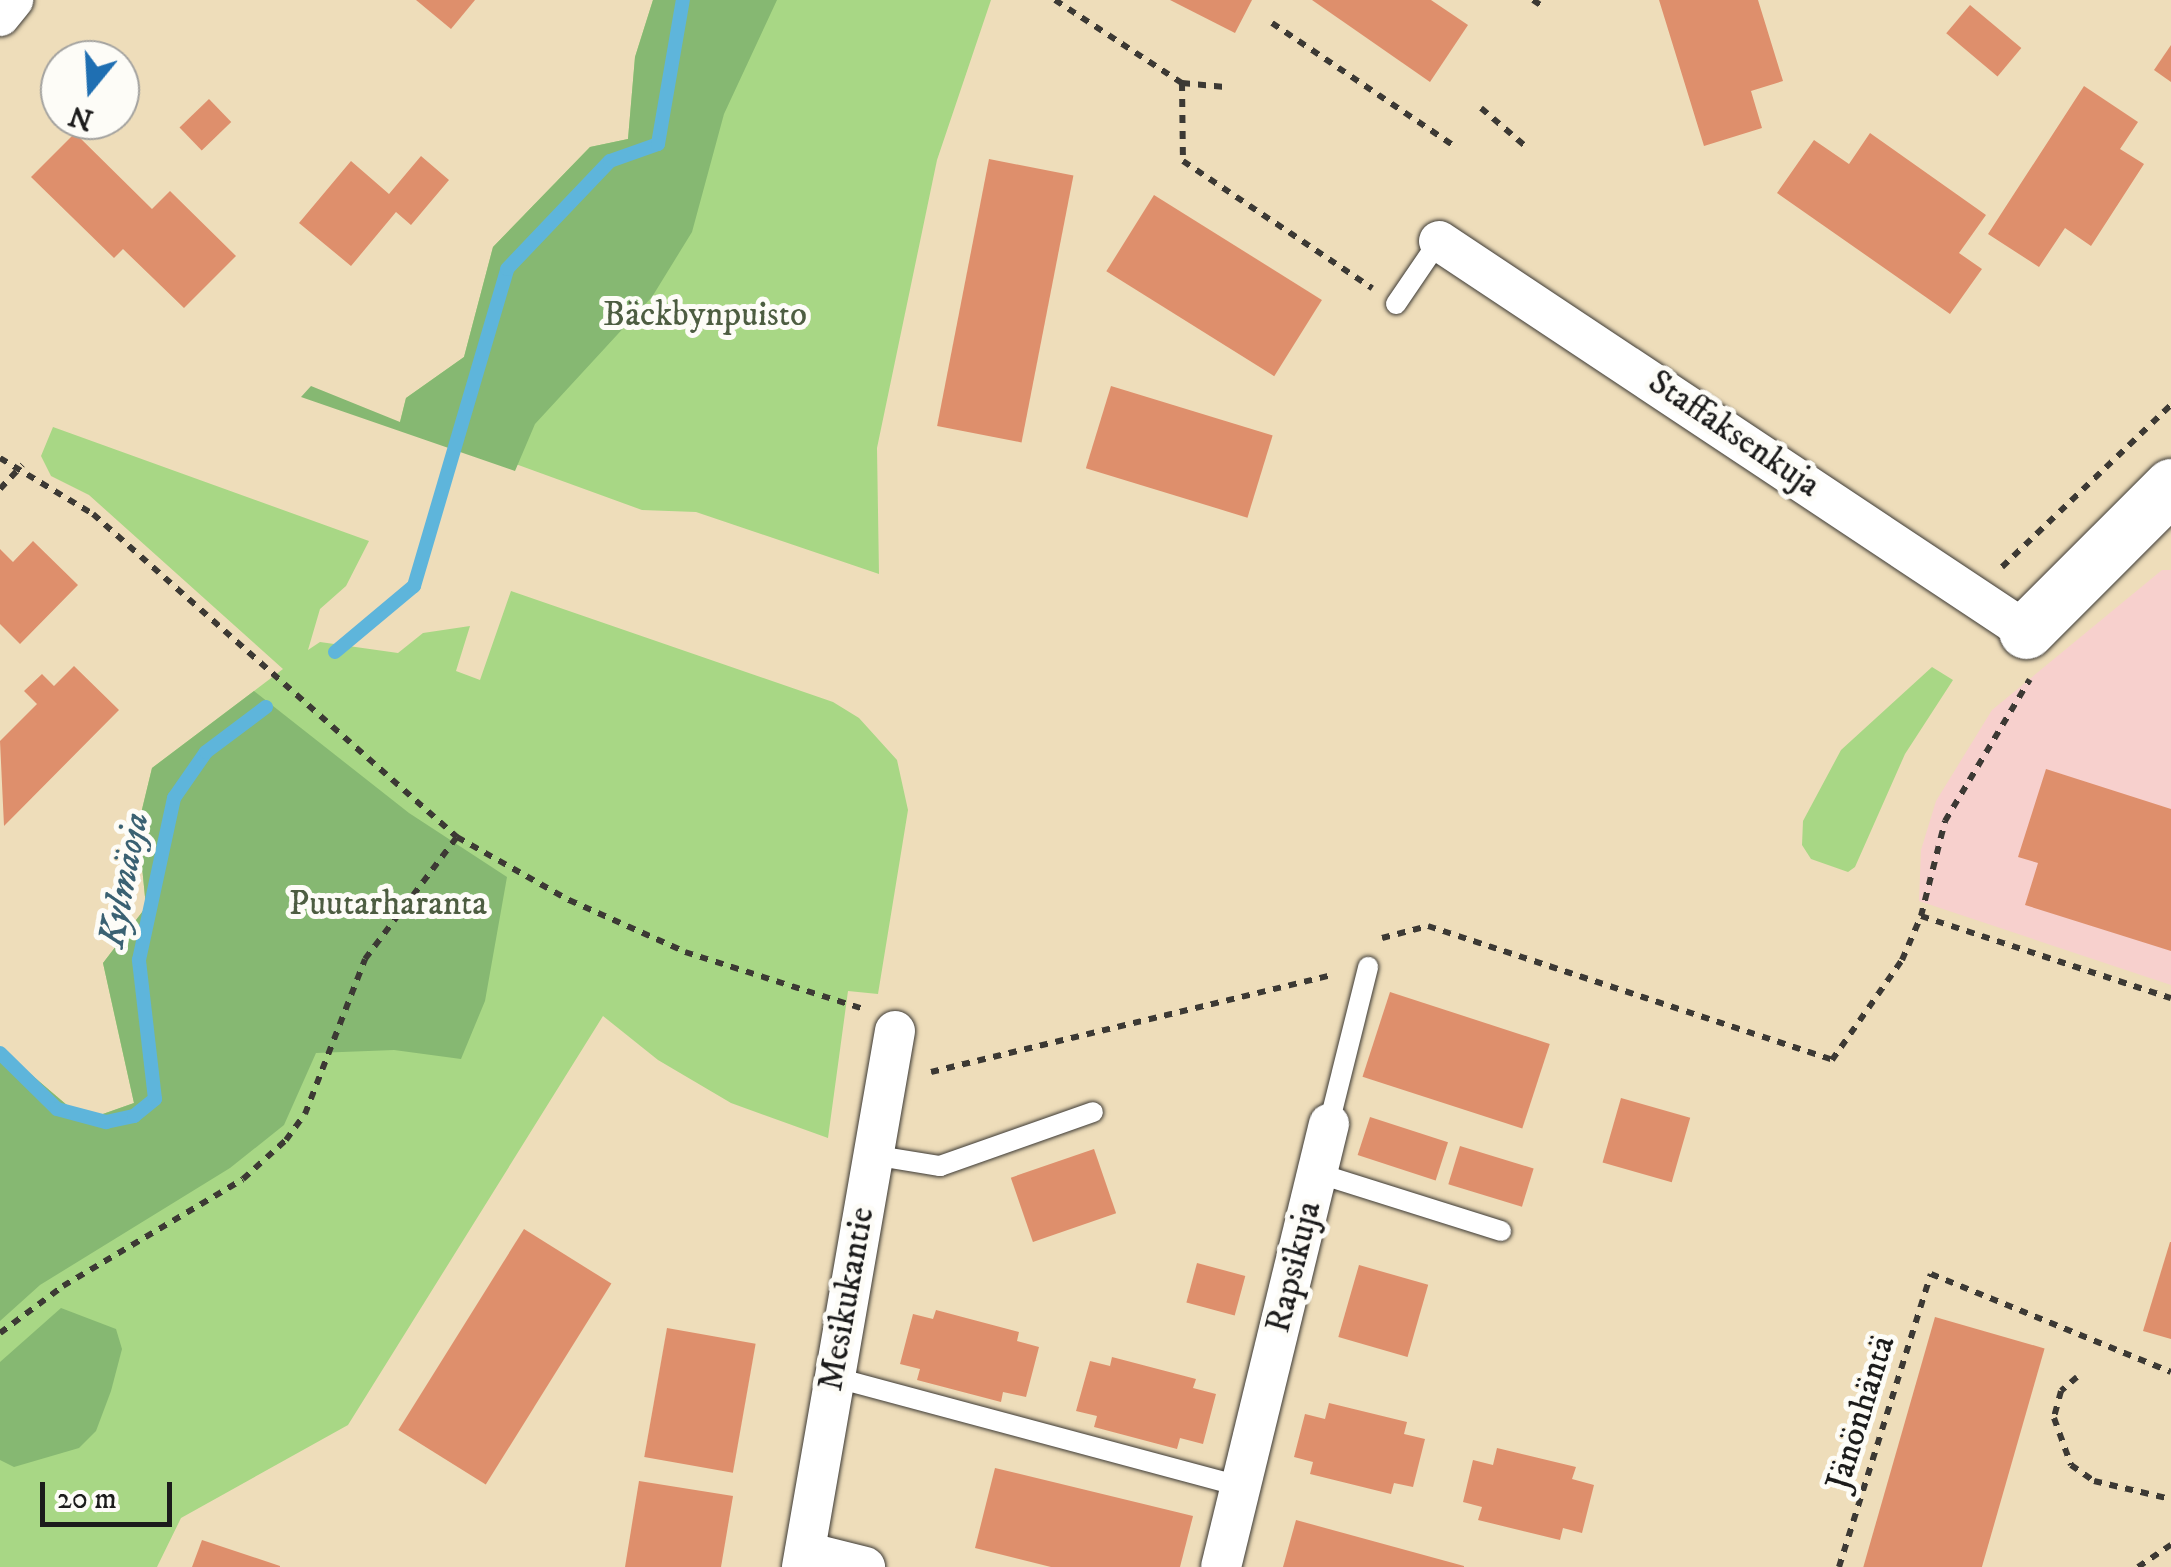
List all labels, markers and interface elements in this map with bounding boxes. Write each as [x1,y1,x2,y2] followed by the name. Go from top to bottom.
[40,40,140,140] north arrow
[65,97,98,137] text: N
[603,294,807,336] park label: Bäckbynpuisto
[1640,361,1828,507] street label: Staffaksenkuja
[90,809,160,951] water label: Kylmäoja
[289,883,487,925] park label: Puutarharanta
[1257,1197,1331,1337] street label: Rapsikuja
[810,1204,884,1394] street label: Mesikukantie
[1818,1331,1904,1495] street label: Jänönhäntä
[45,1462,178,1524] scale bar
[57,1481,117,1518] text: 20 m

